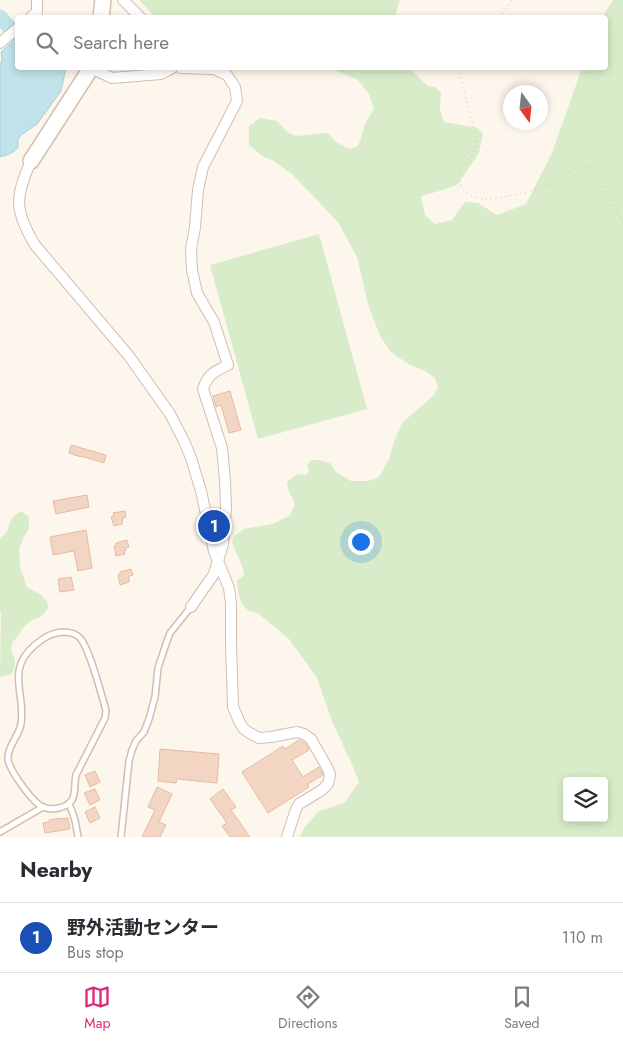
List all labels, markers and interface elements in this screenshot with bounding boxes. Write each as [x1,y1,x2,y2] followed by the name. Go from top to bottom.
[15,15,608,70] search box
[33,29,61,57] icon: search
[73,29,169,56] text: Search here
[503,85,548,130] north arrow
[198,507,230,545] pin: 1
[348,529,374,555] your location
[563,777,608,822] map controls
[563,777,608,822] button: layers
[20,855,92,885] text: Nearby
[67,914,219,941] text: 野外活動センター
[32,926,40,949] text: 1
[562,926,603,949] text: 110 m
[67,941,124,964] text: Bus stop
[83,983,111,1033] tab: Map
[278,983,337,1033] tab: Directions
[504,983,540,1033] tab: Saved

